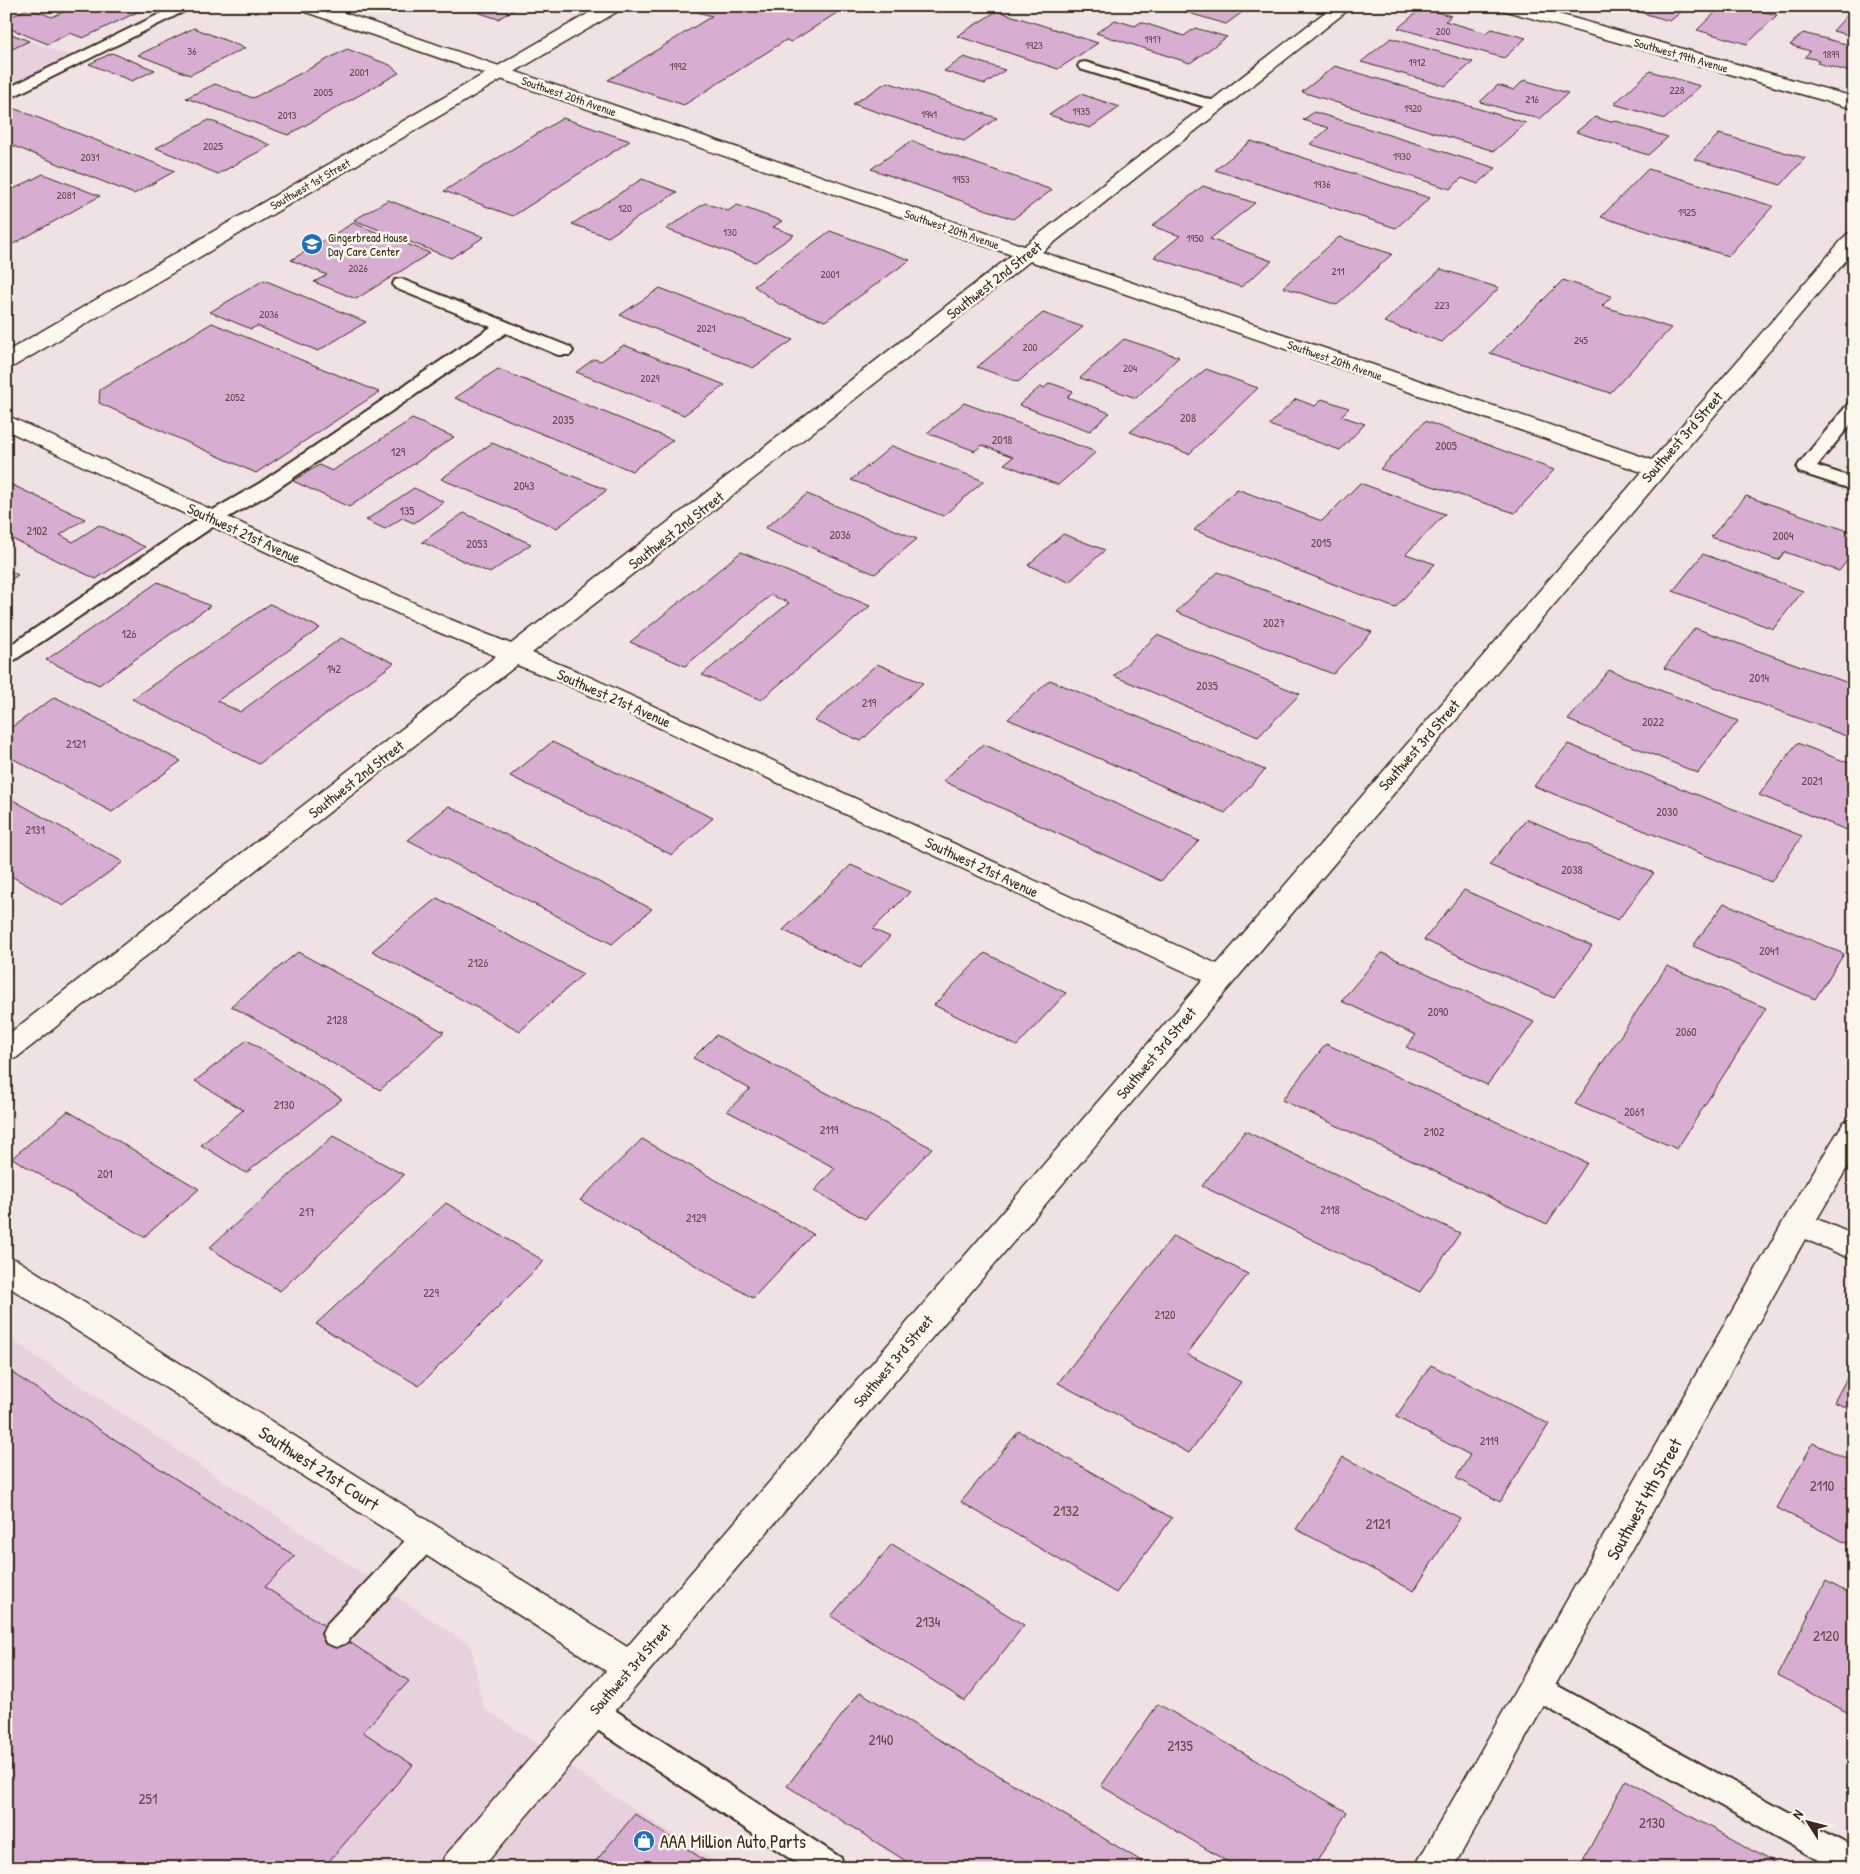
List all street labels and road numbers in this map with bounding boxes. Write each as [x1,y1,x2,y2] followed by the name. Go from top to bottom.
[1632,33,1730,77] street label: Southwest 19th Avenue
[519,72,619,120] street label: Southwest 20th Avenue
[267,154,354,214] street label: Southwest 1st Street
[902,205,1002,253] street label: Southwest 20th Avenue
[942,236,1047,324] street label: Southwest 2nd Street
[1285,336,1385,384] street label: Southwest 20th Avenue
[1637,386,1728,487] street label: Southwest 3rd Street
[624,486,729,574] street label: Southwest 2nd Street
[184,498,304,568] street label: Southwest 21st Avenue
[554,663,674,733] street label: Southwest 21st Avenue
[1374,694,1465,795] street label: Southwest 3rd Street
[304,735,409,823] street label: Southwest 2nd Street
[922,832,1042,902] street label: Southwest 21st Avenue
[1111,1002,1201,1104] street label: Southwest 3rd Street
[848,1310,938,1412] street label: Southwest 3rd Street
[254,1420,385,1517] street label: Southwest 21st Court
[1600,1433,1688,1564] street label: Southwest 4th Street
[585,1618,676,1719] street label: Southwest 3rd Street

